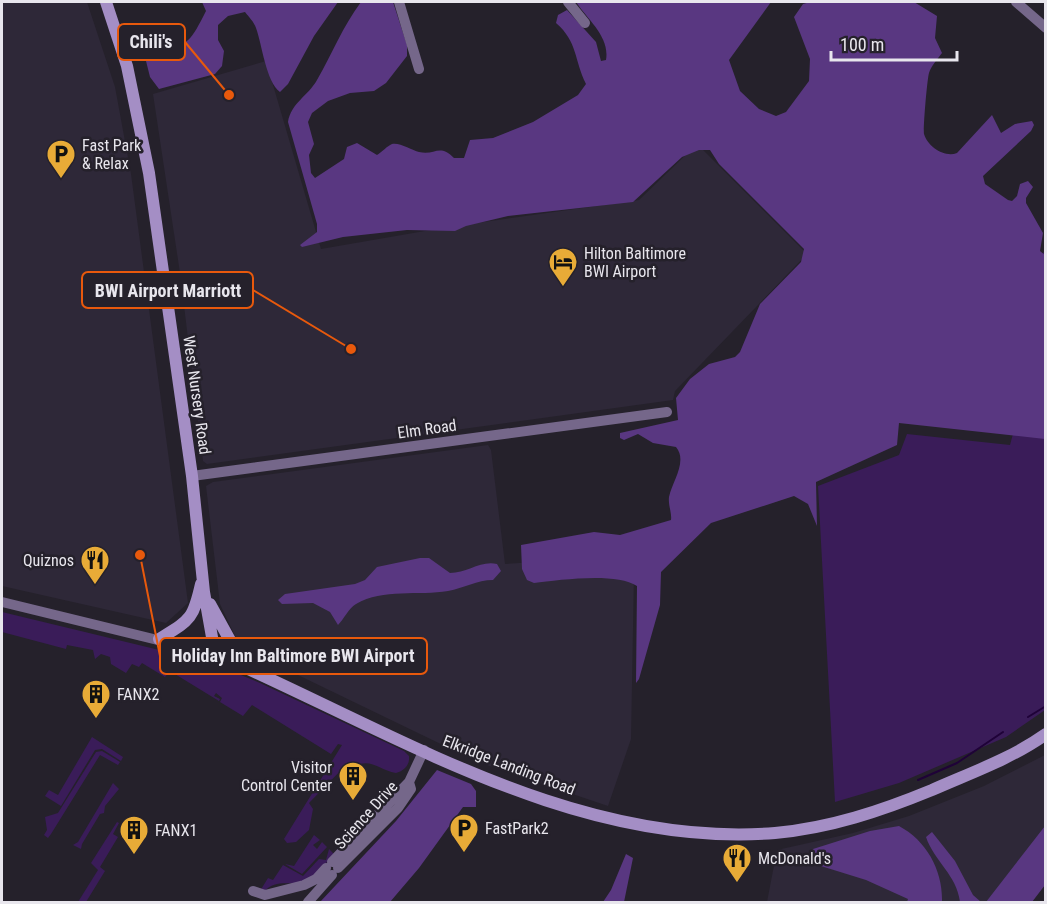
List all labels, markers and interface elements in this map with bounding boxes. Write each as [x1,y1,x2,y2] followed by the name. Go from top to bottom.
[118,24,185,60] callout: Chili's
[831,24,957,62] scale bar
[130,31,173,52] text: Chili's
[840,34,884,55] text: 100 m
[82,136,142,173] place label: Fast Park & Relax
[45,138,77,180] parking icon: Fast Park & Relax
[584,244,686,281] place label: Hilton Baltimore BWI Airport
[547,246,579,288] hotel icon: Hilton Baltimore BWI Airport
[82,272,253,308] callout: BWI Airport Marriott
[95,280,242,301] text: BWI Airport Marriott
[179,334,215,456] street label: West Nursery Road
[396,415,458,443] street label: Elm Road
[79,544,111,586] restaurant icon: Quiznos
[23,551,74,570] place label: Quiznos
[160,638,427,674] callout: Holiday Inn Baltimore BWI Airport
[172,645,415,666] text: Holiday Inn Baltimore BWI Airport
[80,678,112,720] building icon: FANX2
[117,685,159,704] place label: FANX2
[440,731,578,799] street label: Elkridge Landing Road
[241,758,332,795] place label: Visitor Control Center
[337,760,369,802] building icon: Visitor Control Center
[330,777,402,853] street label: Science Drive
[448,812,480,854] parking icon: FastPark2
[118,814,150,856] building icon: FANX1
[485,819,549,838] place label: FastPark2
[155,821,197,840] place label: FANX1
[721,842,753,884] restaurant icon: McDonald's
[758,849,831,868] place label: McDonald's

